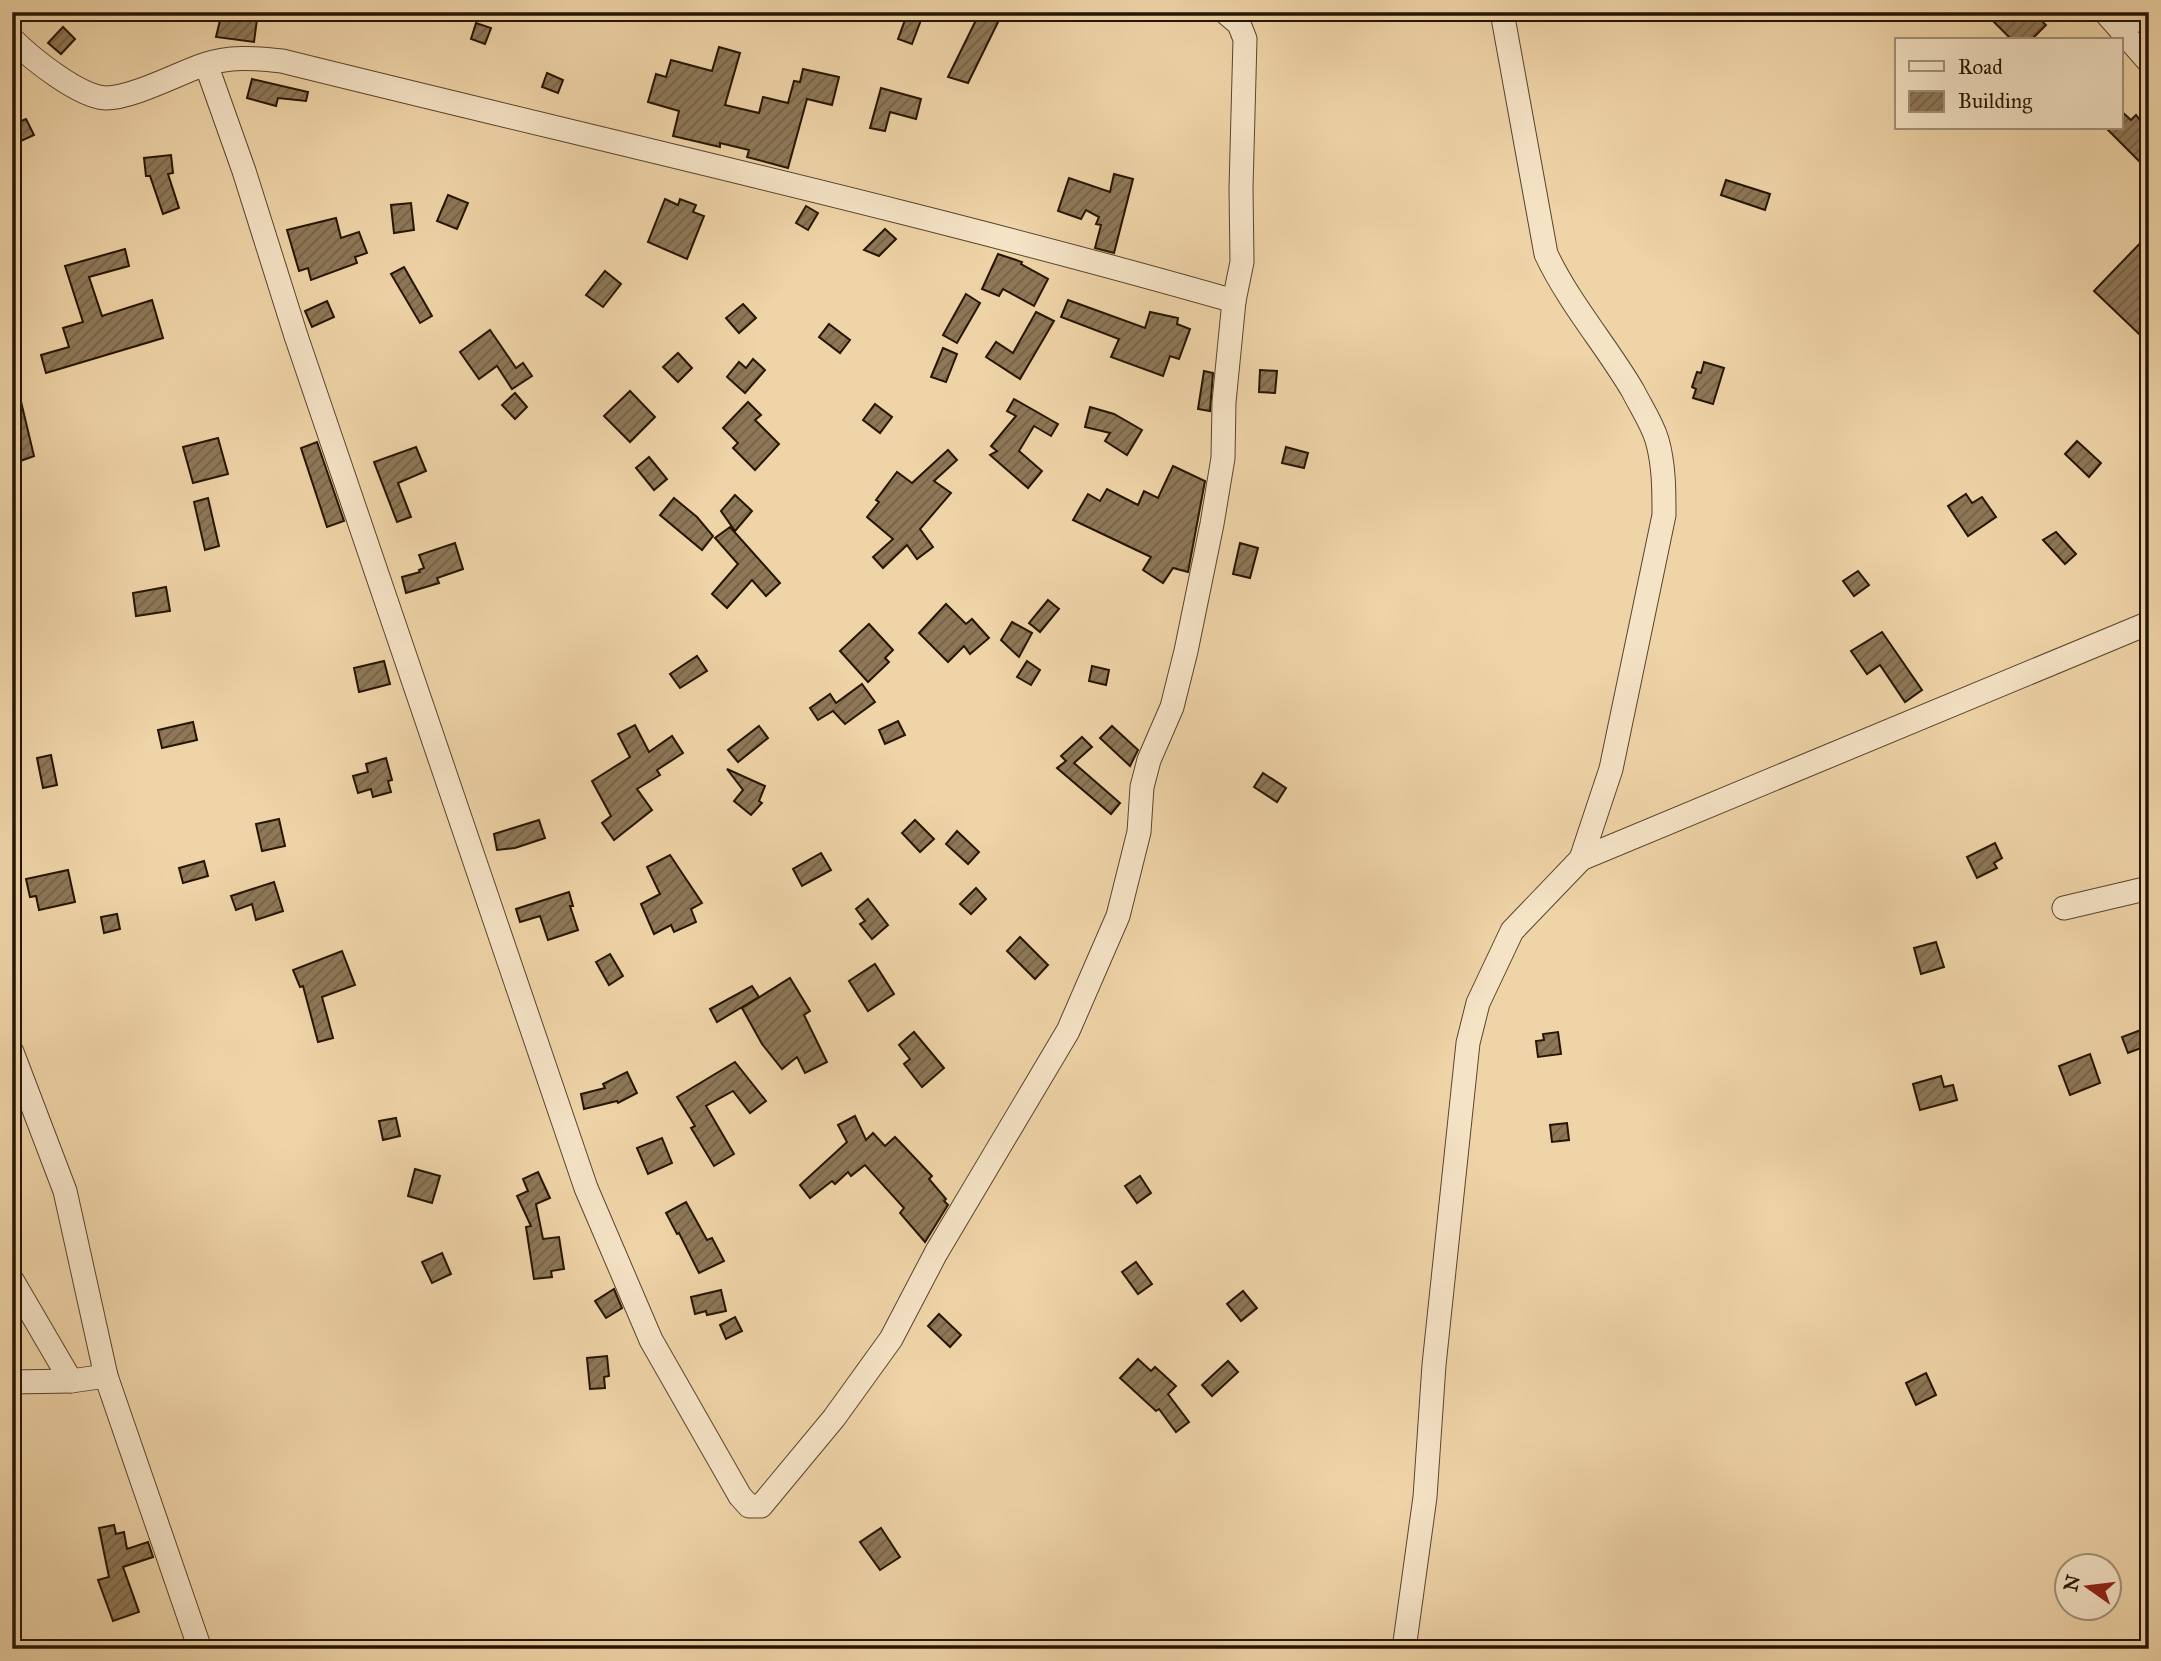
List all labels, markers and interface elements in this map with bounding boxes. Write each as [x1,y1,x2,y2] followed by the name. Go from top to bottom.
[1895,38,2122,130] legend
[1958,54,2003,80] text: Road
[1958,88,2032,114] text: Building
[2052,1552,2122,1622] north arrow
[2059,1572,2085,1594] text: N

